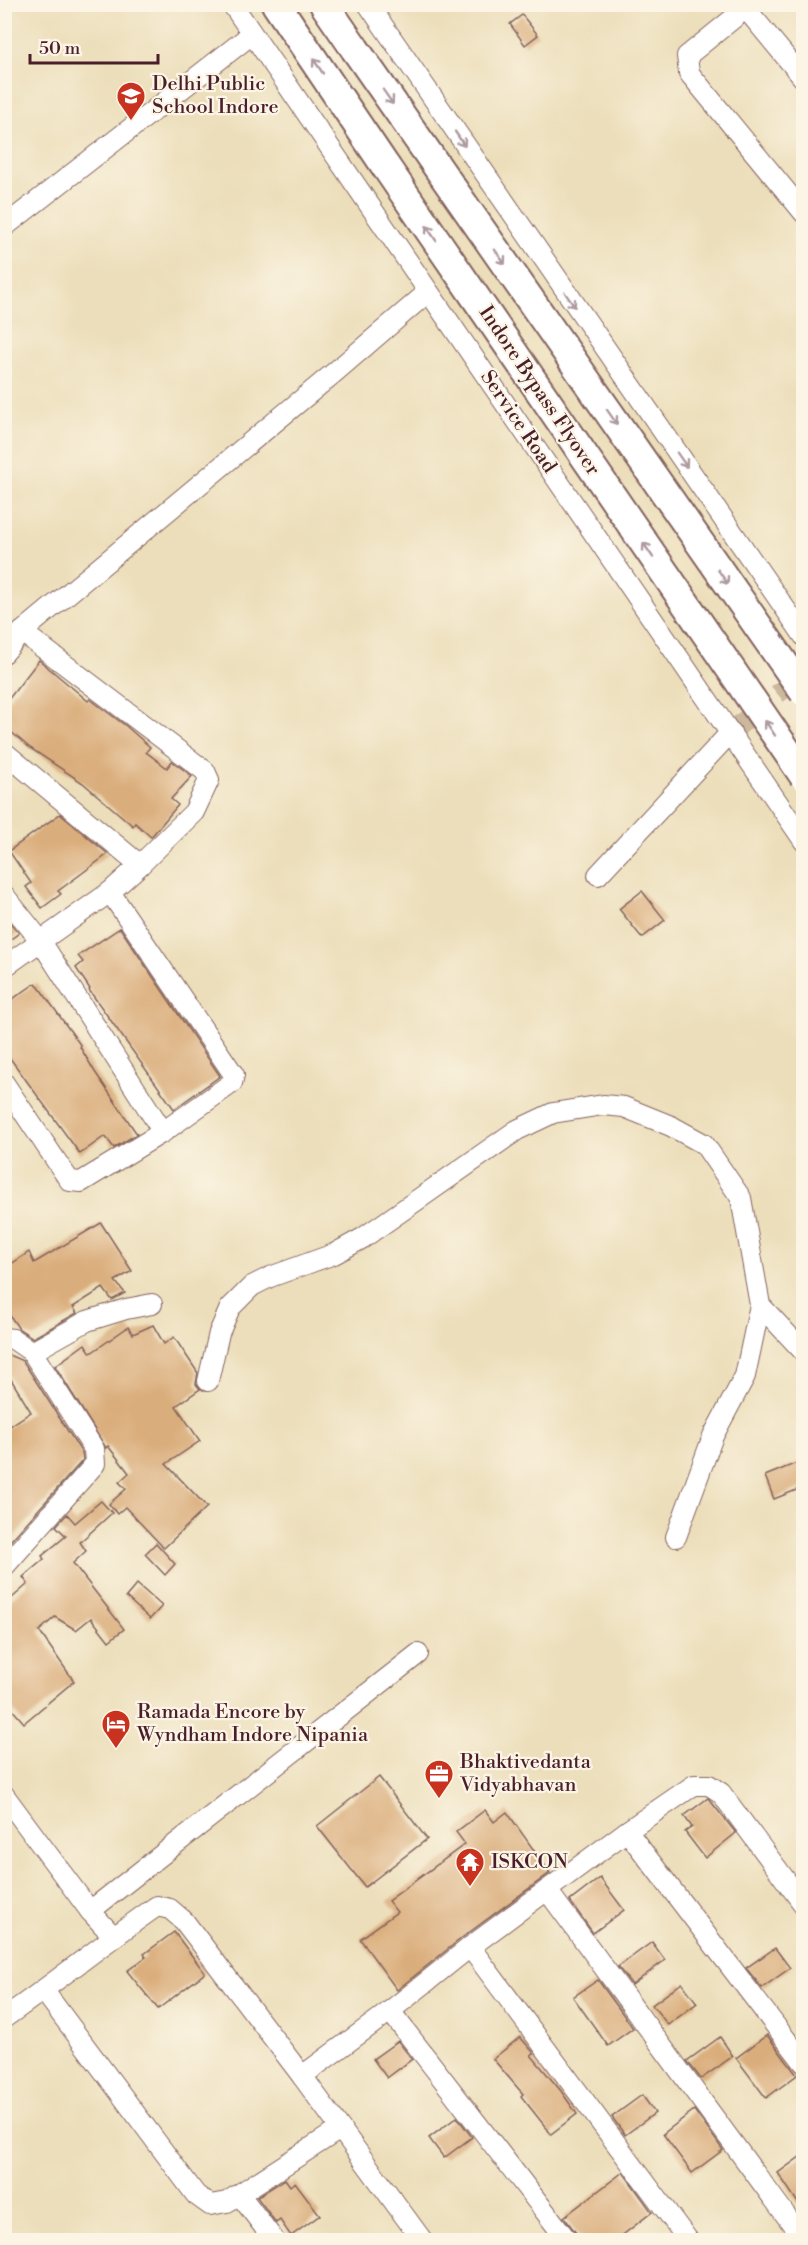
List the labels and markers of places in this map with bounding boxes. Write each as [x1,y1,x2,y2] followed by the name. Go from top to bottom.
[152,72,279,120] place label: Delhi Public School Indore
[115,80,147,122] school or university icon: Delhi Public School Indore
[136,1700,369,1748] place label: Ramada Encore by Wyndham Indore Nipania
[100,1708,132,1750] hotel icon: Ramada Encore by Wyndham Indore Nipania
[459,1750,592,1798] place label: Bhaktivedanta Vidyabhavan
[423,1758,455,1800] office icon: Bhaktivedanta Vidyabhavan
[454,1846,486,1888] temple icon: ISKCON
[491,1850,568,1875] place label: ISKCON

